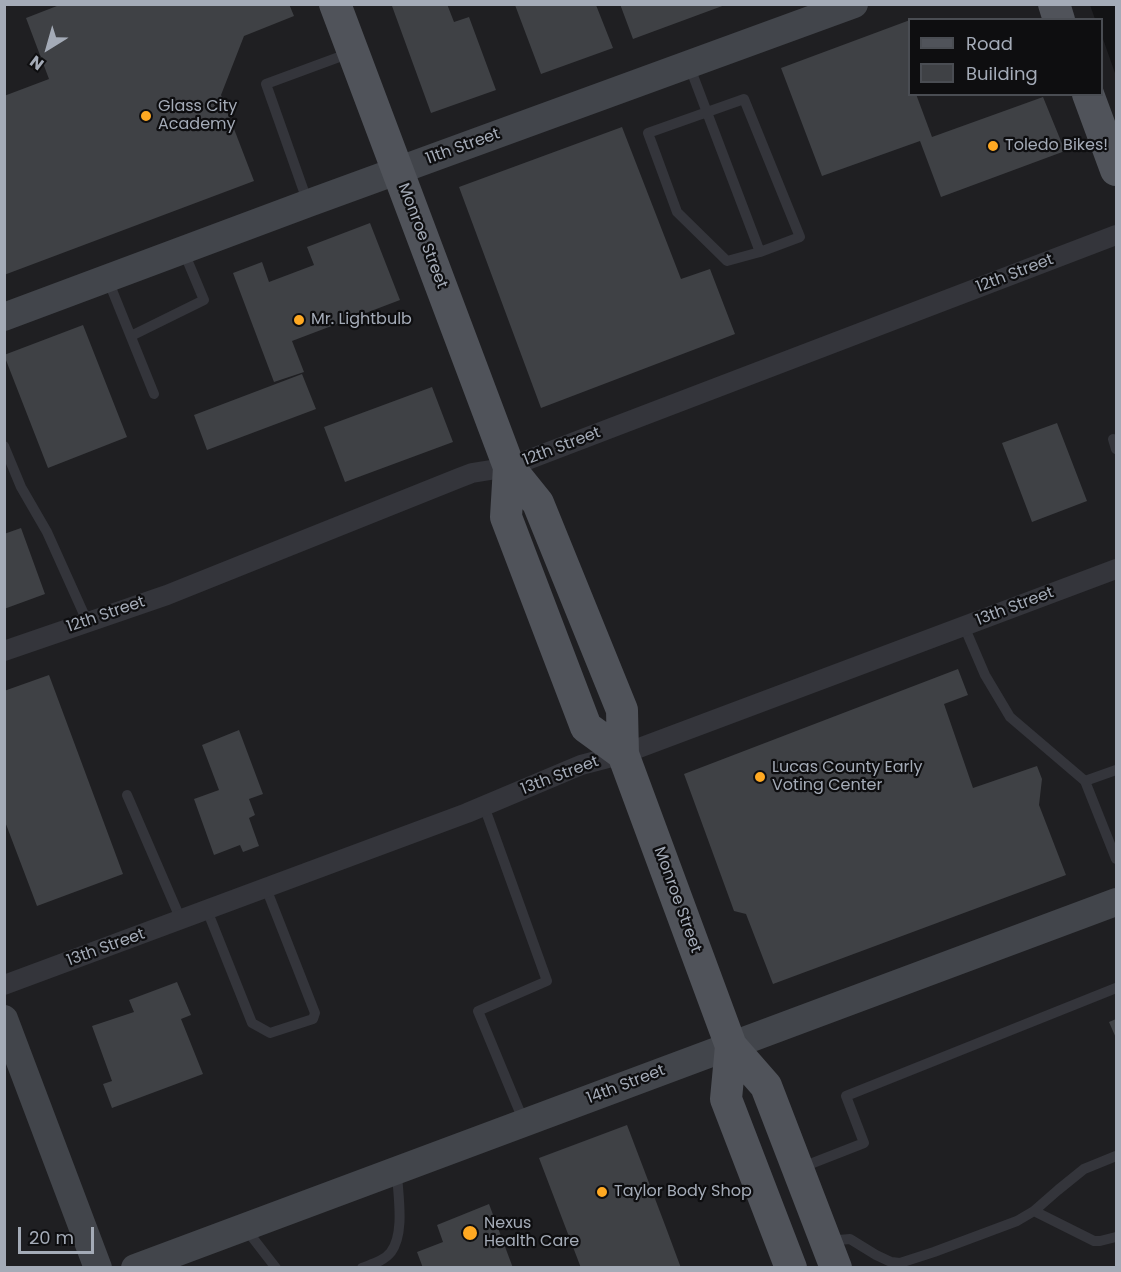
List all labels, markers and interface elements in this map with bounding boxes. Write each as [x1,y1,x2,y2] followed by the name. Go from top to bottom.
[18,18,78,78] north arrow
[908,18,1103,96] legend
[966,31,1013,56] text: Road
[25,50,49,76] text: N
[966,61,1038,86] text: Building
[158,97,237,135] place label: Glass City Academy
[139,109,153,123] marker: Glass City Academy
[423,125,503,169] street label: 11th Street
[1005,136,1108,156] place label: Toledo Bikes!
[986,139,1000,153] marker: Toledo Bikes!
[393,181,451,291] street label: Monroe Street
[974,250,1056,298] street label: 12th Street
[311,310,412,330] place label: Mr. Lightbulb
[292,313,306,327] marker: Mr. Lightbulb
[521,423,603,471] street label: 12th Street
[973,583,1057,631] street label: 13th Street
[64,593,148,637] street label: 12th Street
[518,752,602,800] street label: 13th Street
[772,758,922,796] place label: Lucas County Early Voting Center
[753,770,767,784] marker: Lucas County Early Voting Center
[649,844,705,956] street label: Monroe Street
[64,925,148,971] street label: 13th Street
[584,1061,668,1109] street label: 14th Street
[614,1182,752,1202] place label: Taylor Body Shop
[595,1185,609,1199] marker: Taylor Body Shop
[484,1214,579,1252] place label: Nexus Health Care
[21,1215,98,1253] scale bar
[461,1224,479,1242] marker: Nexus Health Care
[29,1225,74,1250] text: 20 m

